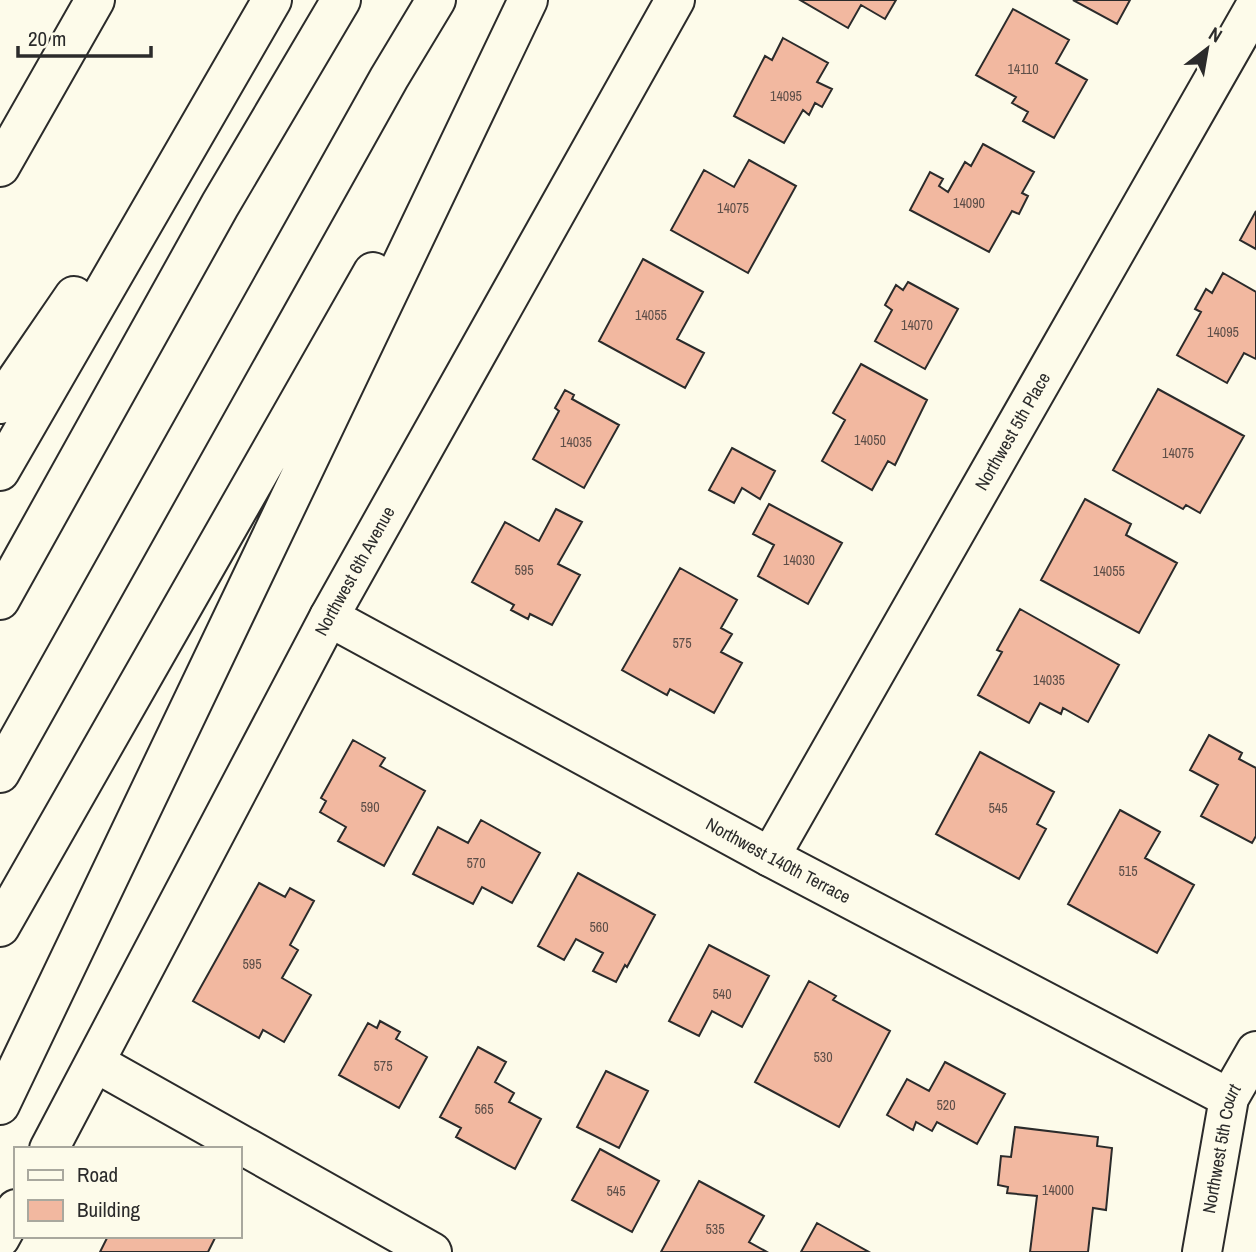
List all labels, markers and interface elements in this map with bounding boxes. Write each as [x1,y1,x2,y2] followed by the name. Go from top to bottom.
[18,14,150,58] scale bar
[1172,14,1242,84] north arrow
[1204,20,1227,48] text: N
[28,24,66,53] text: 20 m
[1007,60,1039,78] house number: 14110
[770,87,802,105] house number: 14095
[953,194,985,212] house number: 14090
[717,199,749,217] house number: 14075
[635,306,667,324] house number: 14055
[901,316,933,334] house number: 14070
[1207,323,1239,341] house number: 14095
[969,368,1056,495] street label: Northwest 5th Place
[854,431,886,449] house number: 14050
[560,433,592,451] house number: 14035
[1162,444,1194,462] house number: 14075
[308,502,401,640] street label: Northwest 6th Avenue
[783,551,815,569] house number: 14030
[514,561,534,579] house number: 595
[1093,562,1125,580] house number: 14055
[672,634,692,652] house number: 575
[1033,671,1065,689] house number: 14035
[360,798,380,816] house number: 590
[988,799,1008,817] house number: 545
[702,811,855,909] street label: Northwest 140th Terrace
[466,854,486,872] house number: 570
[1118,862,1138,880] house number: 515
[589,918,609,936] house number: 560
[242,955,262,973] house number: 595
[712,985,732,1003] house number: 540
[813,1048,833,1066] house number: 530
[373,1057,393,1075] house number: 575
[1196,1079,1247,1215] street label: Northwest 5th Court
[936,1096,956,1114] house number: 520
[474,1100,494,1118] house number: 565
[14,1147,242,1238] legend
[77,1160,118,1189] text: Road
[1042,1181,1074,1199] house number: 14000
[606,1182,626,1200] house number: 545
[77,1195,141,1224] text: Building
[705,1220,725,1238] house number: 535

